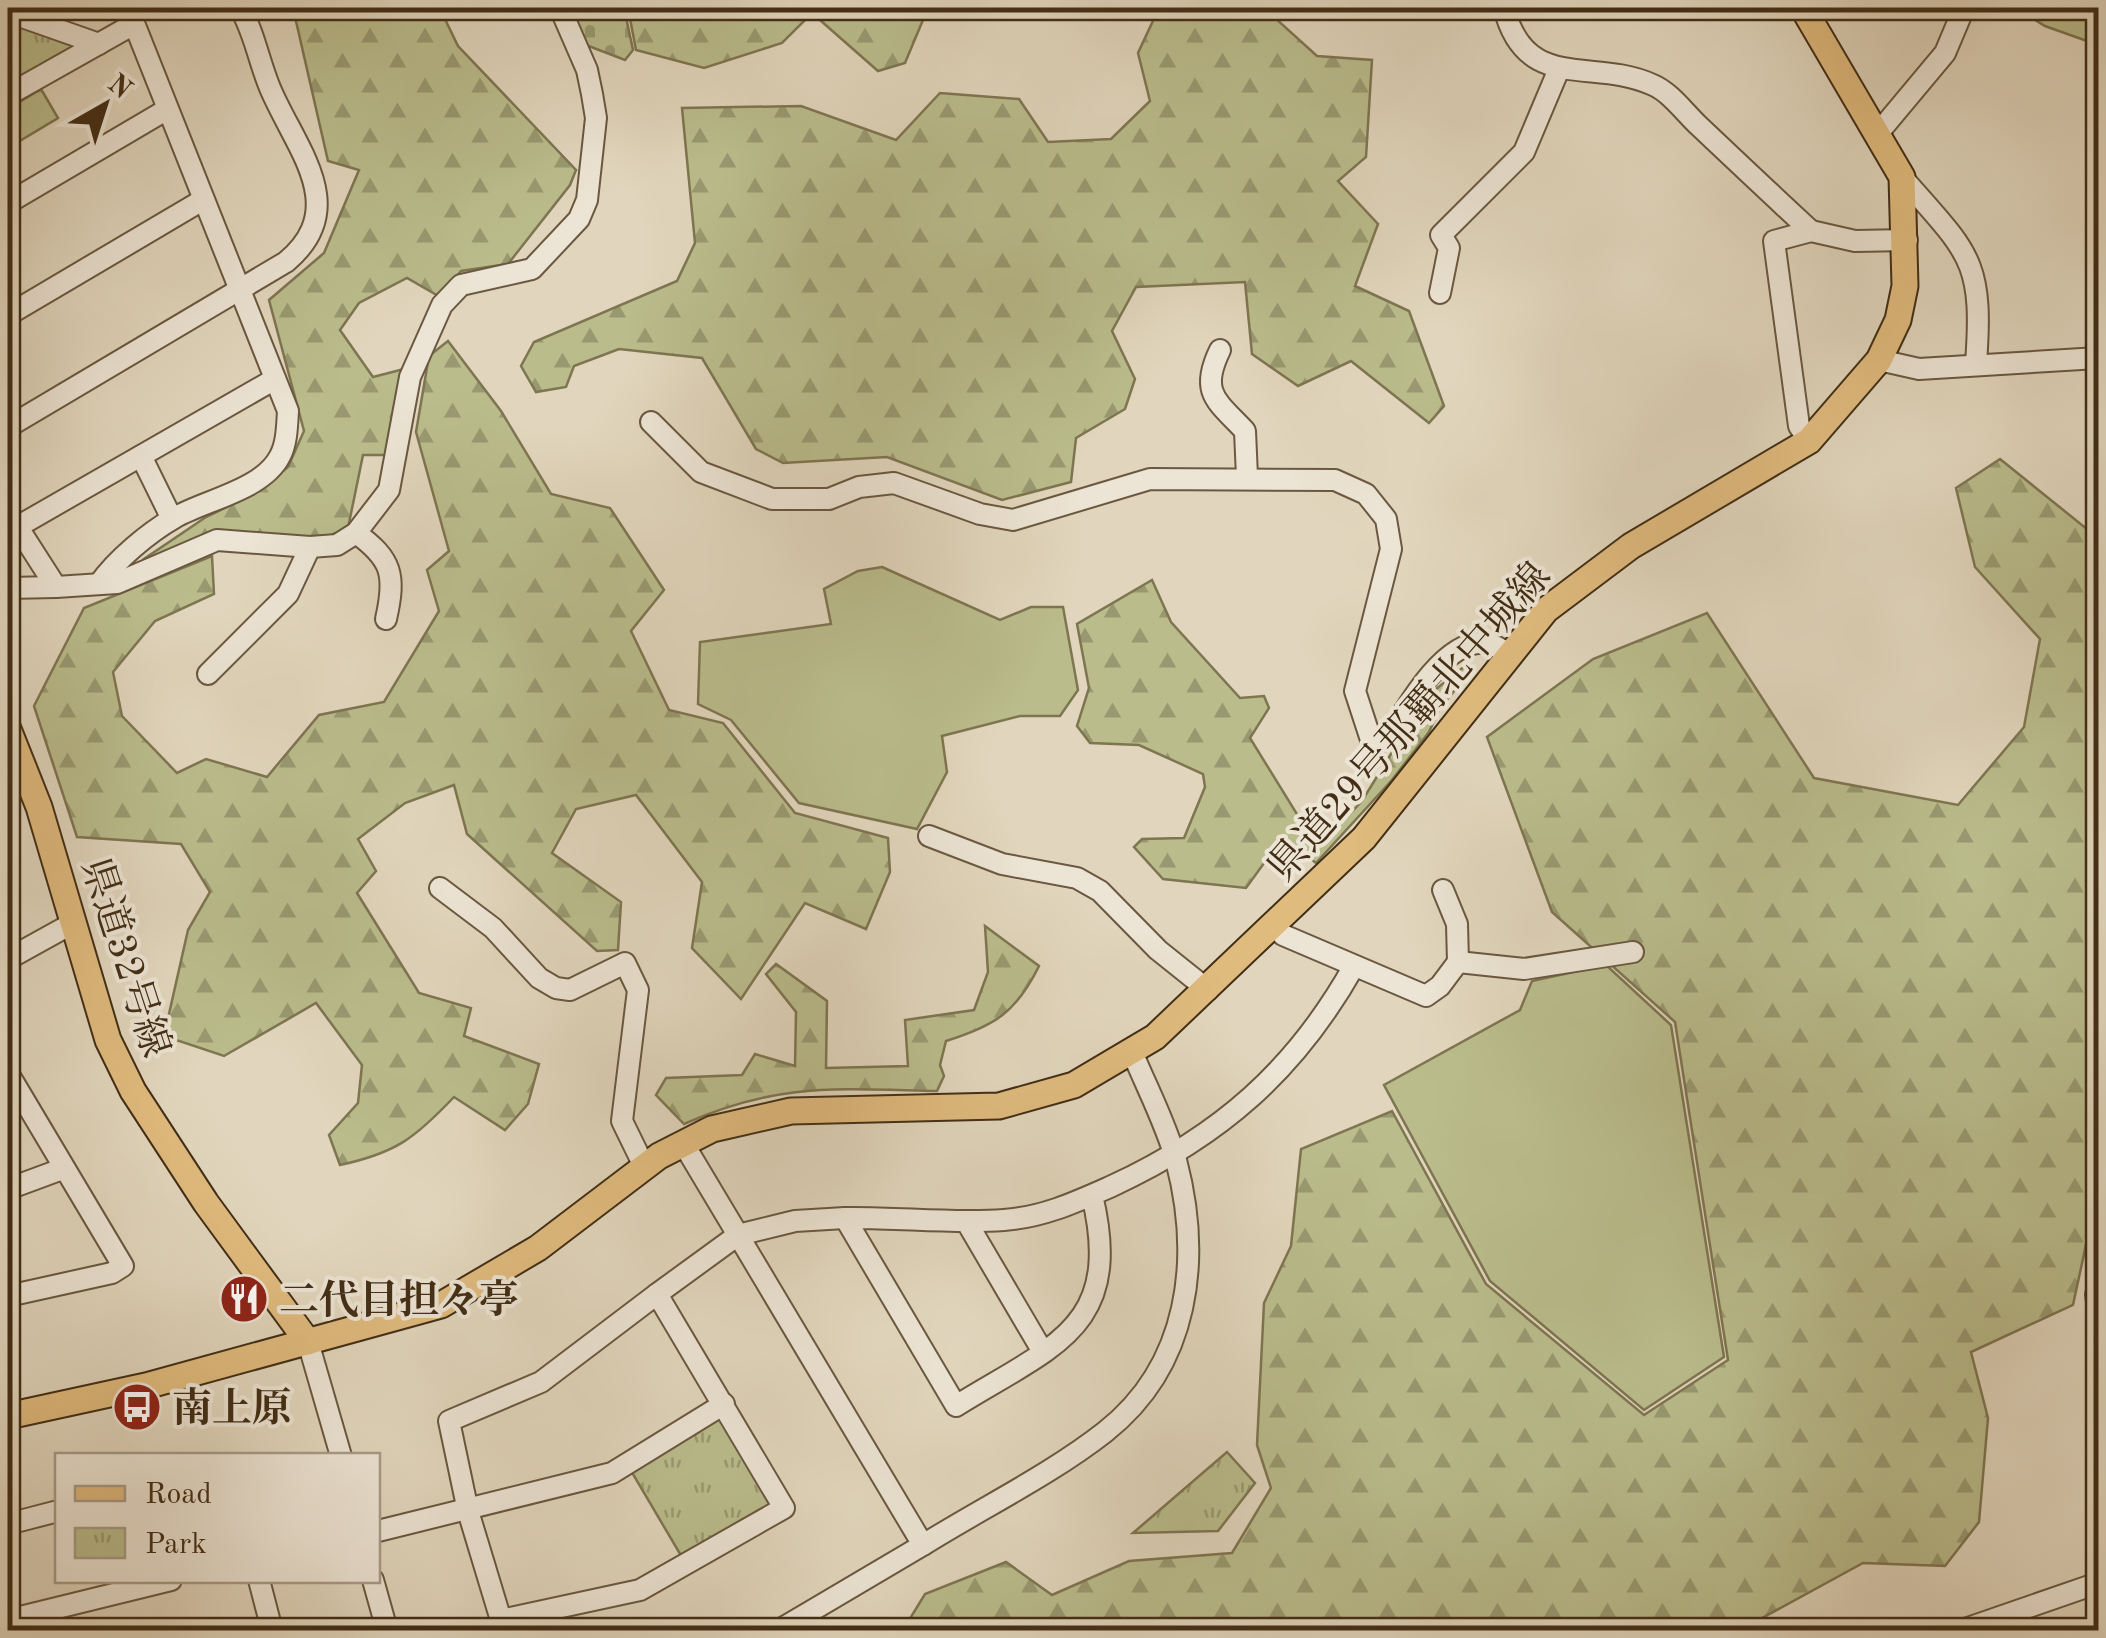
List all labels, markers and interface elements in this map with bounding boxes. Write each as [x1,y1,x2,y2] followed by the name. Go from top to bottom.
[55,55,155,155] north arrow
[102,70,136,106] text: N
[1260,555,1559,890] street label: 県道29号那覇北中城線
[72,853,178,1063] street label: 県道32号線
[218,1273,270,1325] restaurant icon: 二代目担々亭
[279,1278,519,1323] place label: 二代目担々亭
[111,1381,163,1433] bus stop icon: 南上原
[172,1386,292,1431] place label: 南上原
[55,1453,380,1583] legend
[145,1480,212,1510] text: Road
[145,1530,207,1560] text: Park

